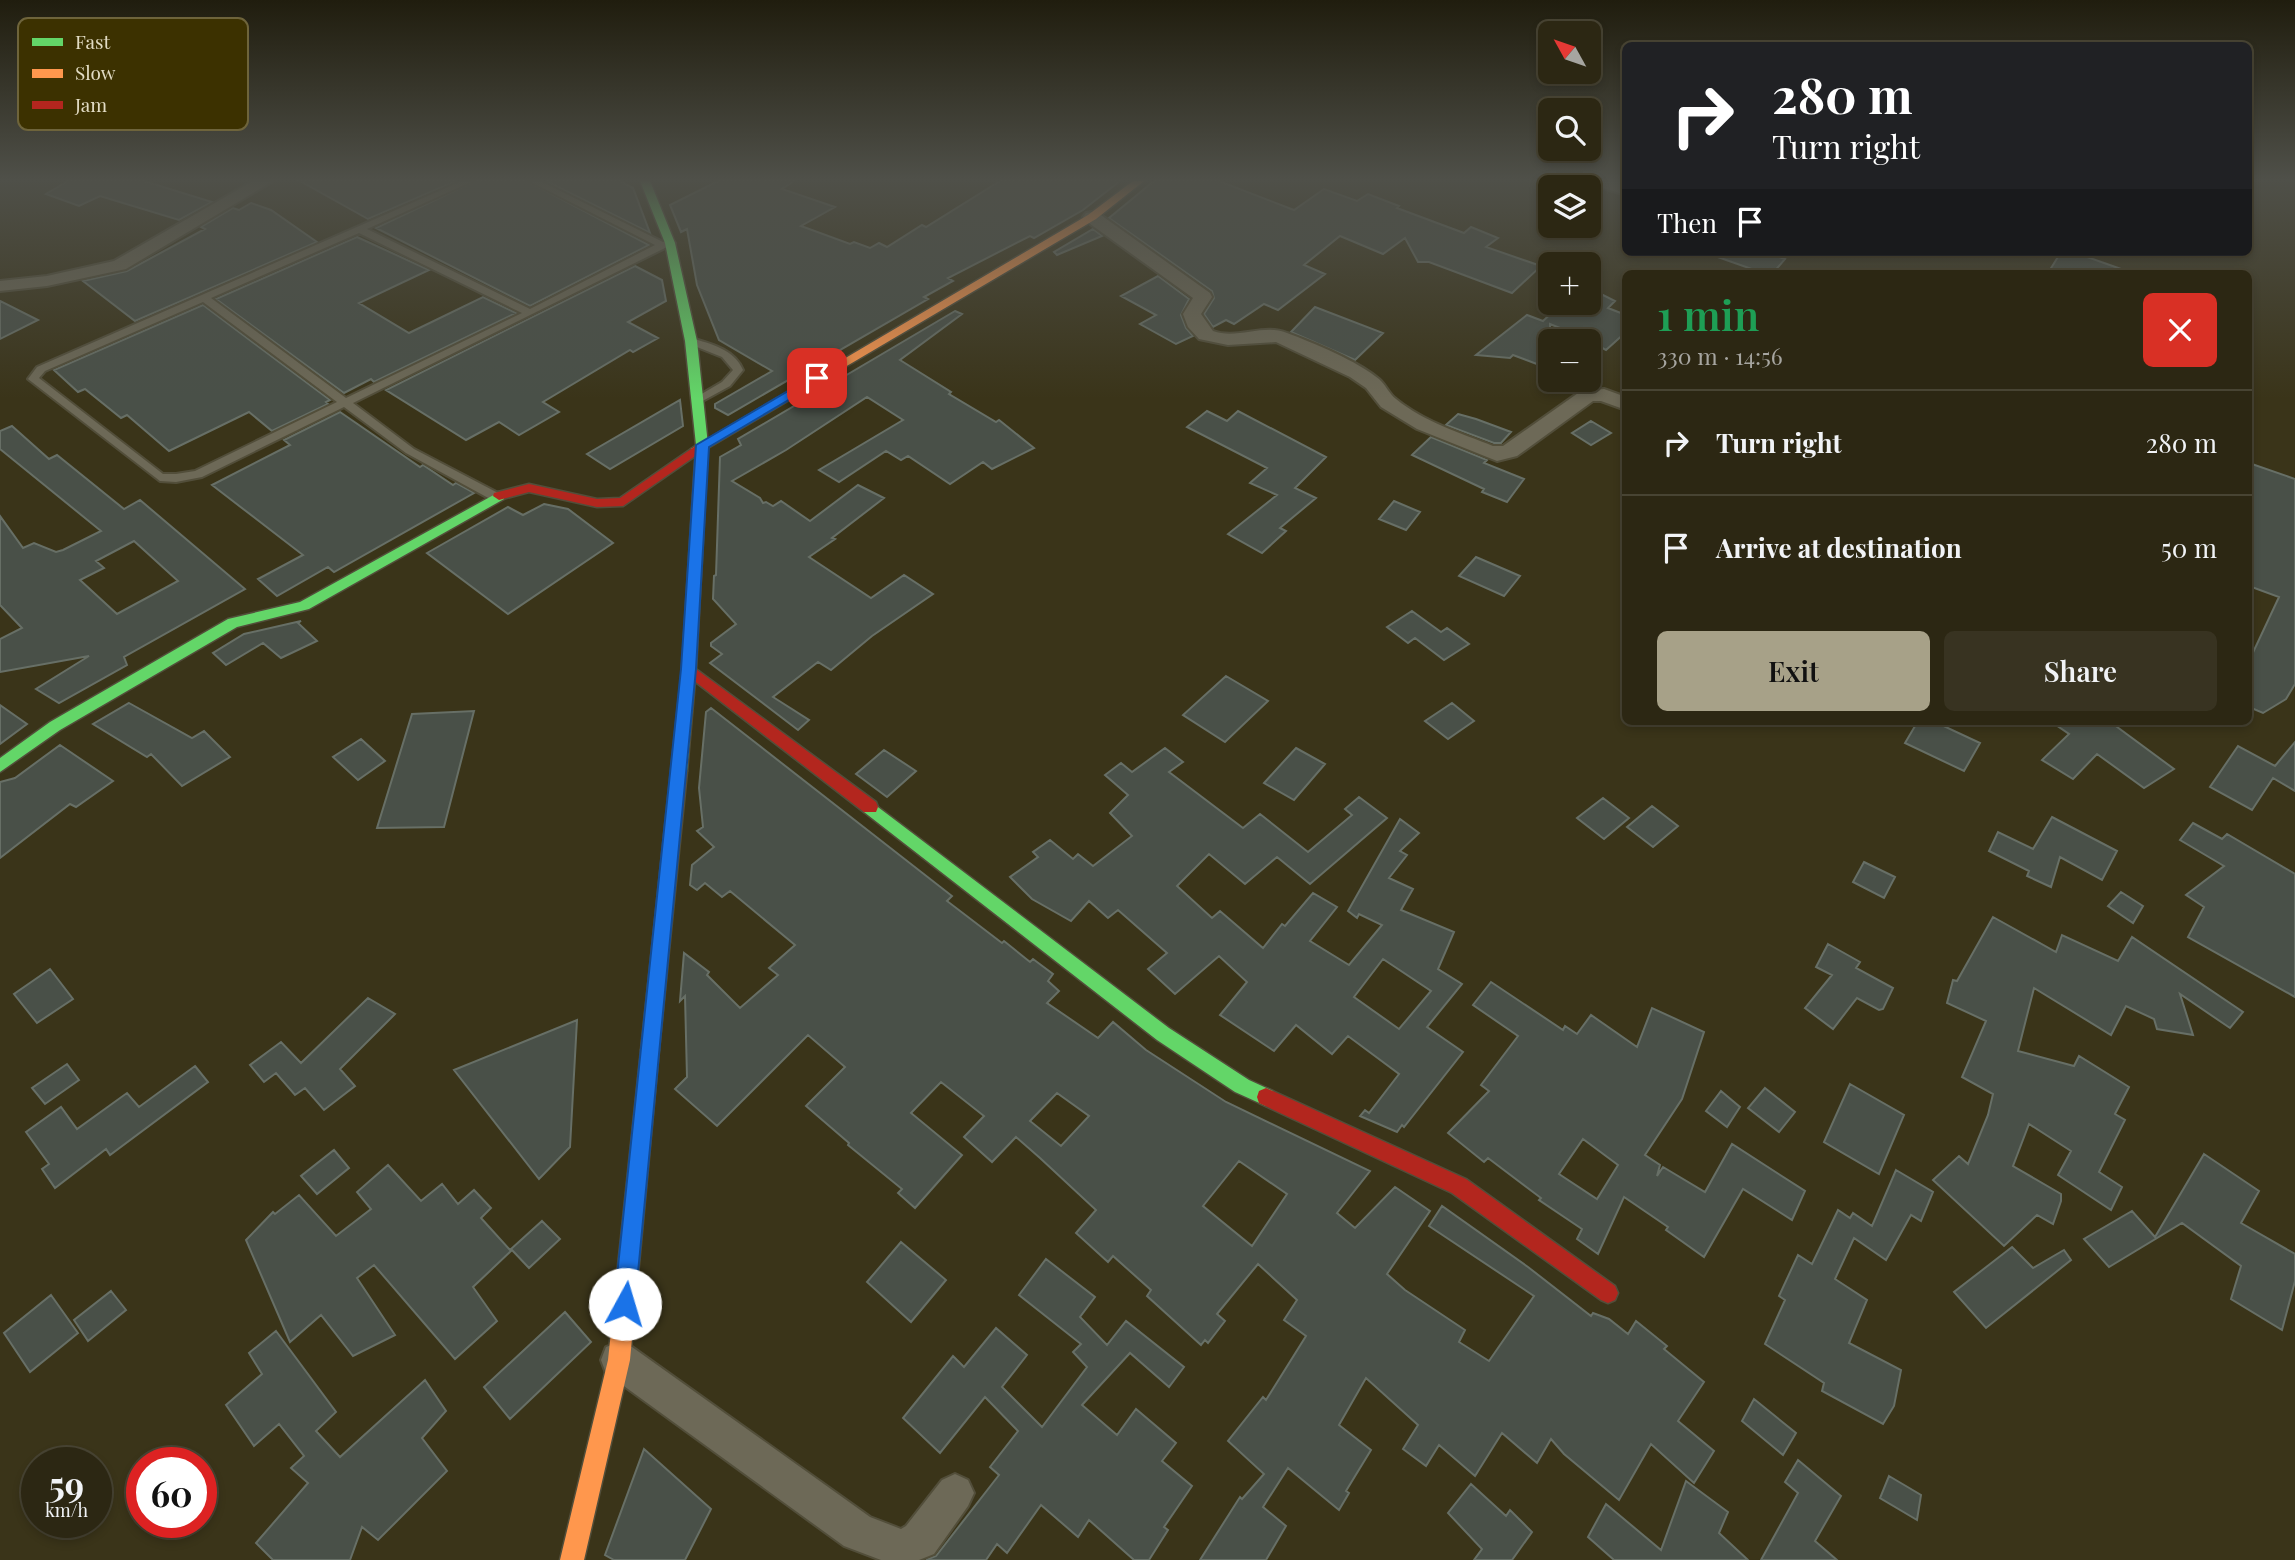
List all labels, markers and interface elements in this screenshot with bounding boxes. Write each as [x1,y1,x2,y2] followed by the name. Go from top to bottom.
[18,18,248,130] legend
[1538,21,1601,84] north arrow
[1538,21,1601,392] map controls
[75,28,111,54] text: Fast
[75,59,116,85] text: Slow
[1772,61,1912,126] text: 280 m
[1657,70,1748,161] icon: right
[74,91,107,117] text: Jam
[1538,98,1601,161] button: search
[1772,124,1920,167] text: Turn right
[1538,175,1601,238] button: layers
[1731,203,1769,241] icon: arrive
[1657,205,1717,240] text: Then
[1538,252,1601,315] button: +
[1657,286,1759,342] text: 1 min
[2143,293,2217,367] button: close
[1538,329,1601,392] button: −
[1657,340,1783,371] text: 330 m · 14:56
[787,348,847,408] pin
[798,359,836,397] icon: arrive
[1657,424,1695,462] icon: right
[1716,425,1842,460] text: Turn right
[2146,425,2217,460] text: 280 m
[1657,529,1695,567] icon: arrive
[1716,530,1962,565] text: Arrive at destination
[2161,530,2217,565] text: 50 m
[1657,631,1930,711] button: Exit
[1944,631,2217,711] button: Share
[588,1267,662,1341] position arrow
[126,1447,217,1538] speed limit sign: 60
[49,1460,84,1507] text: 59
[45,1498,88,1522] text: km/h

